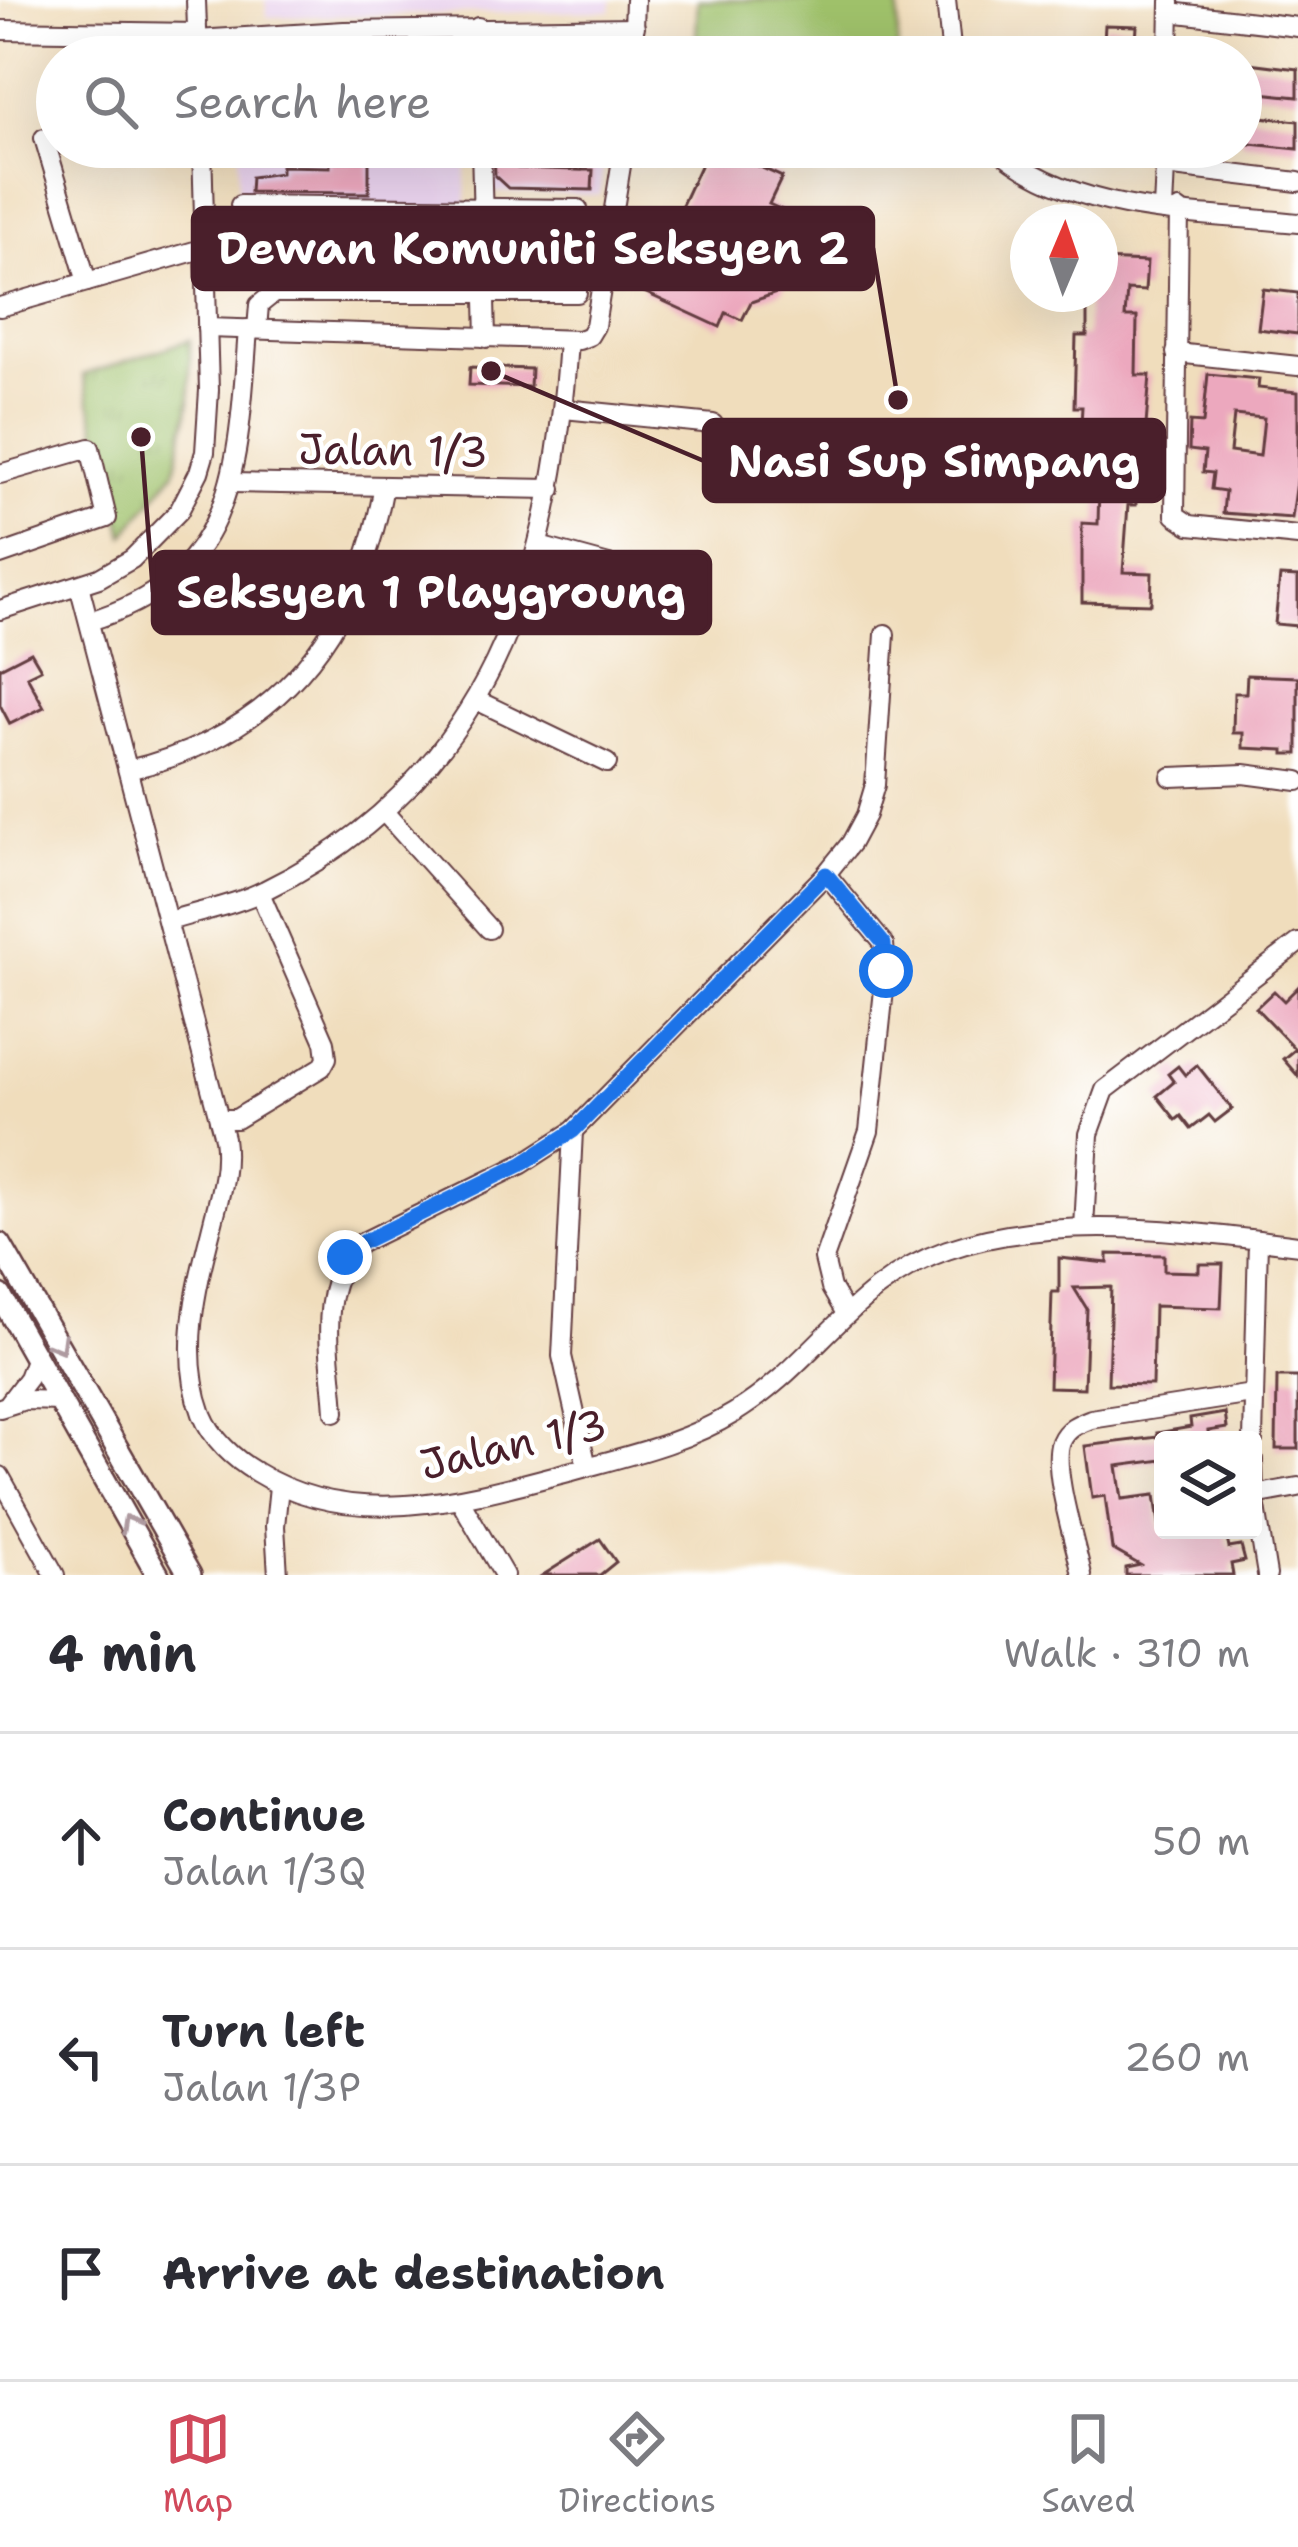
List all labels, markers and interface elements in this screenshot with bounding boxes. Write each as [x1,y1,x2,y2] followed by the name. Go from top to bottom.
[36,36,1262,168] search box
[78,69,144,135] icon: search
[174,72,431,132] text: Search here
[1010,204,1118,312] north arrow
[193,208,873,289] callout: Dewan Komuniti Seksyen 2
[217,218,849,278] text: Dewan Komuniti Seksyen 2
[298,420,488,480] street label: Jalan 1/3
[704,420,1164,501] callout: Nasi Sup Simpang
[728,431,1140,491] text: Nasi Sup Simpang
[153,552,710,633] callout: Seksyen 1 Playgroung
[176,562,686,622] text: Seksyen 1 Playgroung
[859,944,913,998] route start
[318,1230,372,1284] route end
[44,1332,67,1354] one-way arrow
[414,1395,612,1493] street label: Jalan 1/3
[1154,1431,1262,1539] map controls
[1154,1431,1262,1539] button: layers
[120,1514,143,1536] one-way arrow
[48,1619,197,1687] text: 4 min
[1003,1627,1250,1679] text: Walk · 310 m
[162,1785,366,1845] text: Continue
[48,1808,114,1874] icon: ahead
[1152,1815,1250,1867] text: 50 m
[162,1845,366,1897] text: Jalan 1/3Q
[162,2001,365,2061] text: Turn left
[48,2024,114,2090] icon: left
[1124,2031,1250,2083] text: 260 m
[162,2061,361,2113] text: Jalan 1/3P
[48,2240,114,2306] icon: arrive
[162,2243,665,2303] text: Arrive at destination
[163,2406,233,2523] tab: Map
[559,2406,716,2523] tab: Directions
[1042,2406,1135,2523] tab: Saved

